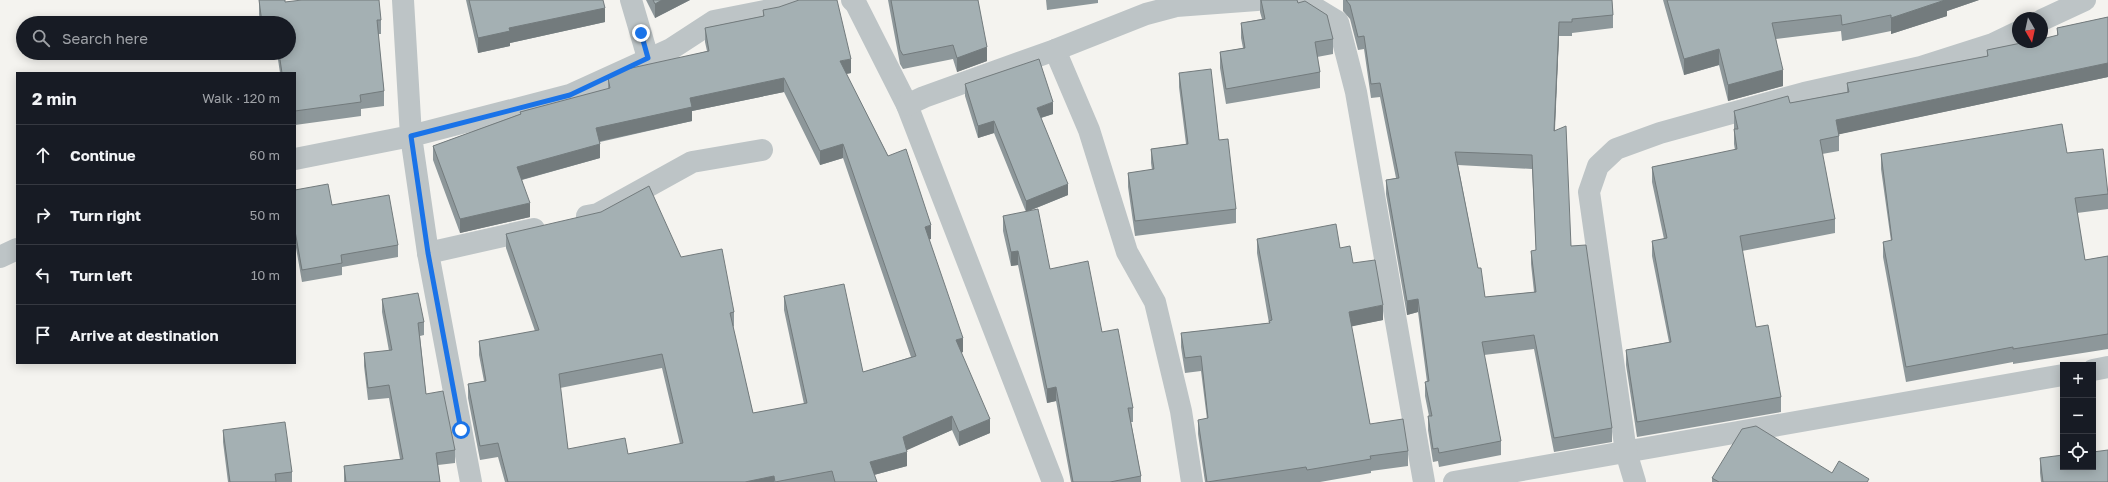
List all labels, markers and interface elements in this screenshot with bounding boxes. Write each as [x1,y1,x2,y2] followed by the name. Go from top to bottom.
[2012,12,2048,48] north arrow
[16,16,296,60] search box
[632,24,650,42] route end
[30,27,52,49] icon: search
[62,29,148,47] text: Search here
[32,88,76,109] text: 2 min
[202,90,280,106] text: Walk · 120 m
[32,144,54,166] icon: ahead
[70,146,136,164] text: Continue
[249,147,280,163] text: 60 m
[32,204,54,226] icon: right
[70,206,141,224] text: Turn right
[250,207,280,223] text: 50 m
[32,264,54,286] icon: left
[70,266,132,284] text: Turn left
[251,267,280,283] text: 10 m
[32,324,54,346] icon: arrive
[70,326,219,344] text: Arrive at destination
[2060,362,2096,470] map controls
[2060,362,2096,398] button: +
[2060,398,2096,434] button: −
[452,421,470,439] route start
[2060,434,2096,470] button: locate

